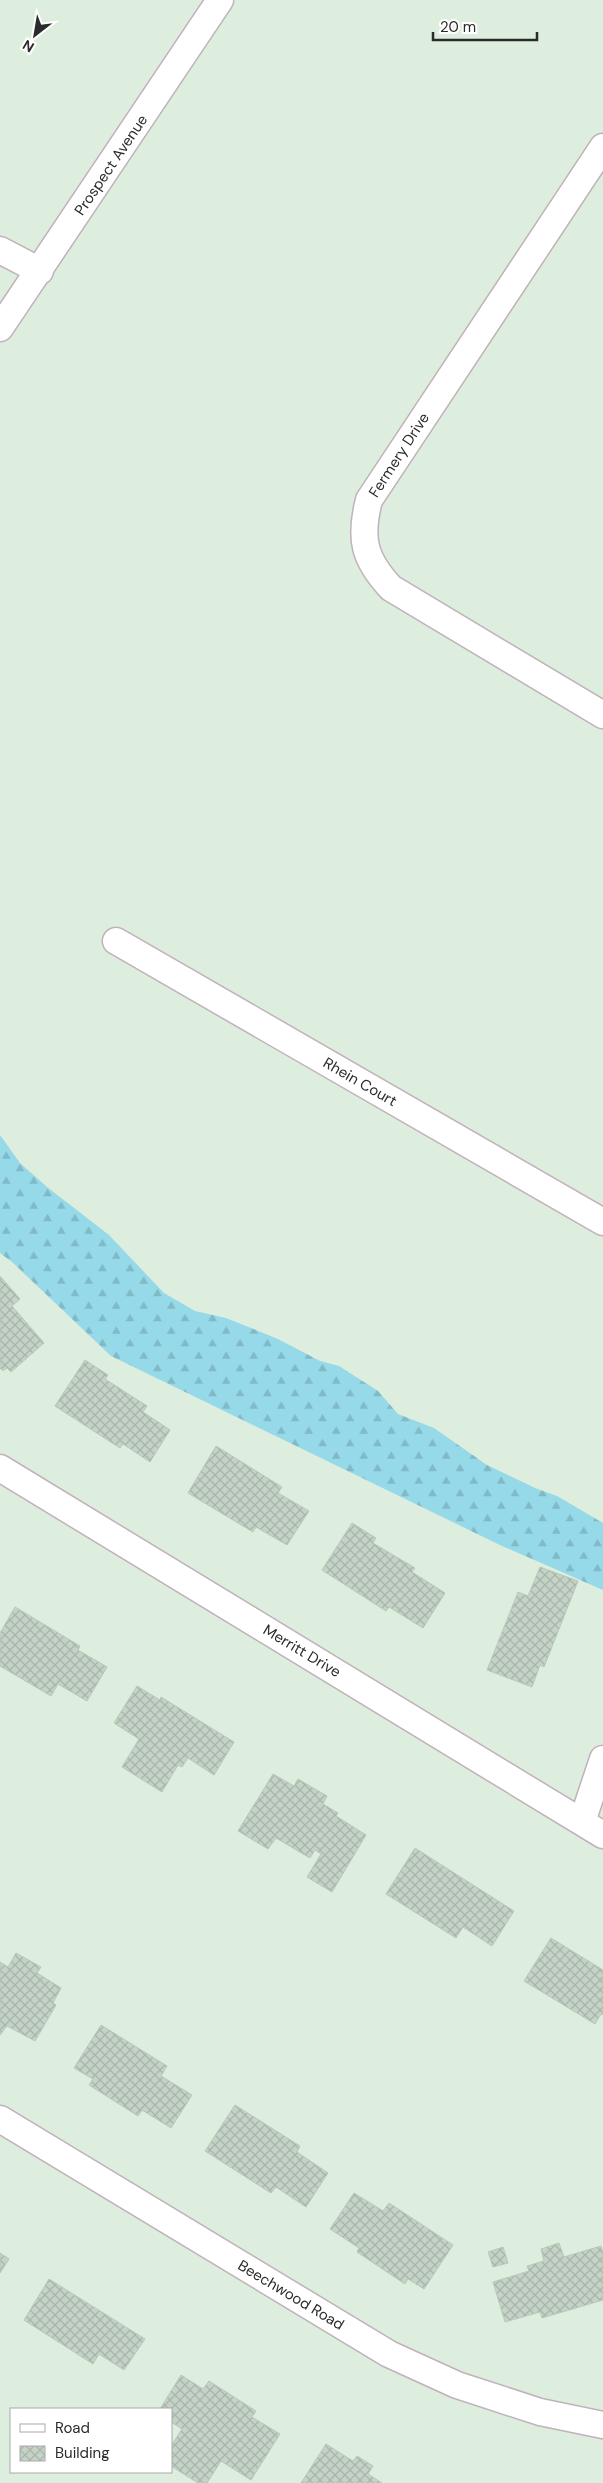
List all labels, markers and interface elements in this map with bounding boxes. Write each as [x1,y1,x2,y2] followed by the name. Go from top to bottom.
[10,10,60,60] north arrow
[433,10,537,42] scale bar
[440,17,476,37] text: 20 m
[19,36,37,56] text: N
[70,111,152,219] street label: Prospect Avenue
[364,409,434,501] street label: Fermery Drive
[320,1053,401,1111] street label: Rhein Court
[260,1620,344,1682] street label: Merritt Drive
[234,2255,348,2335] street label: Beechwood Road
[10,2408,172,2473] legend
[55,2418,90,2438] text: Road
[55,2443,110,2463] text: Building

